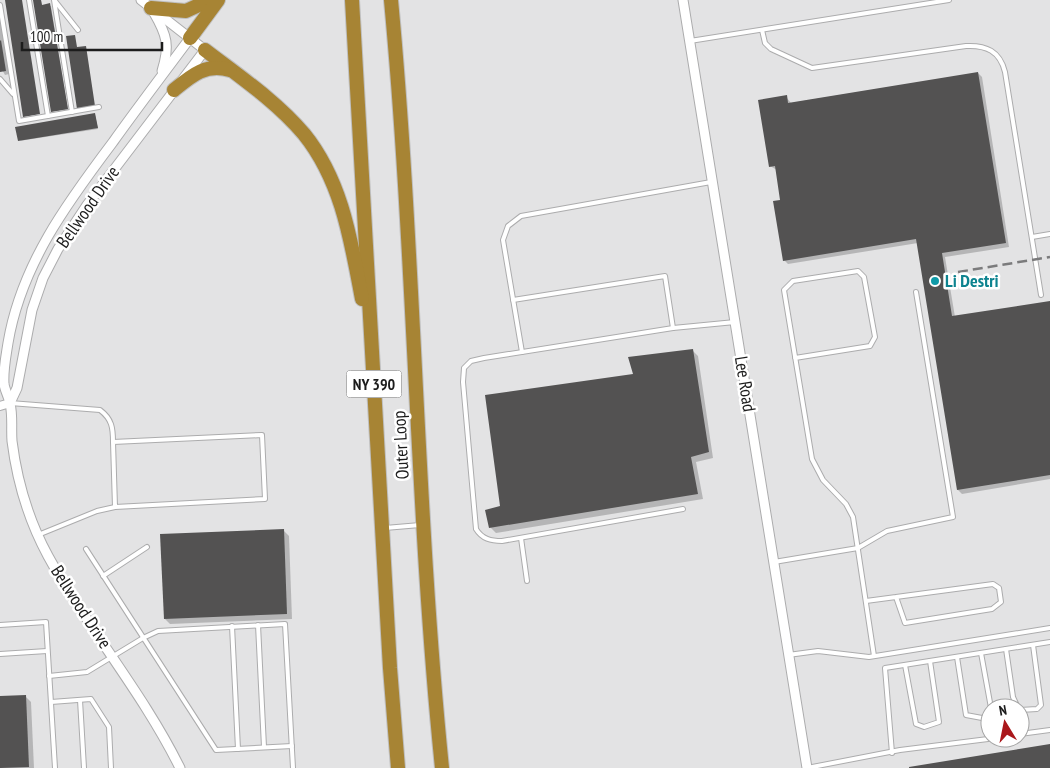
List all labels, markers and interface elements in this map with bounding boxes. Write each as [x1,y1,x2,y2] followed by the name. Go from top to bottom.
[22,20,162,52] scale bar
[30,27,63,46] text: 100 m
[51,161,124,252] street label: Bellwood Drive
[945,269,999,292] place label: Li Destri
[929,275,941,287] marker: Li Destri
[730,354,761,413] street label: Lee Road
[346,370,402,398] road number: NY 390
[387,410,414,480] street label: Outer Loop
[46,561,117,653] street label: Bellwood Drive
[980,698,1030,748] north arrow
[997,701,1008,720] text: N

